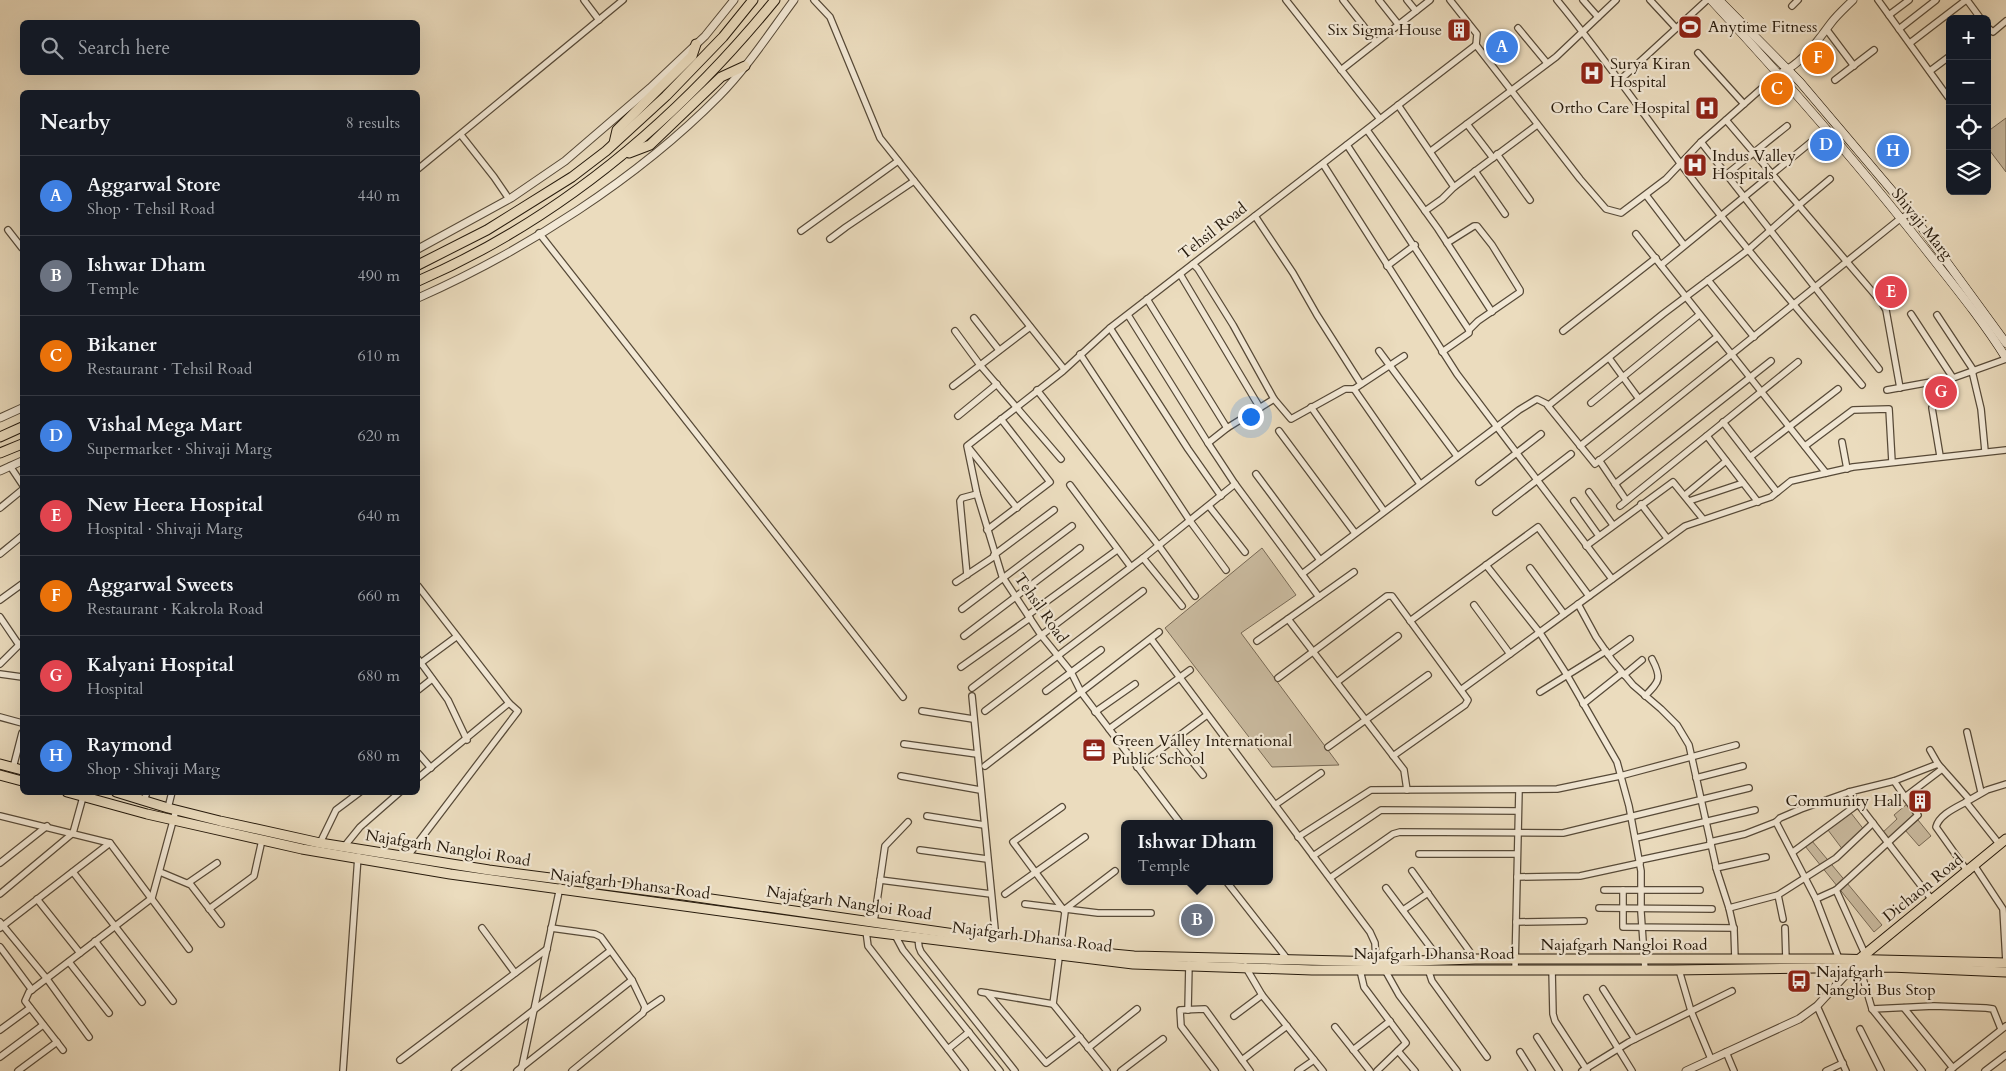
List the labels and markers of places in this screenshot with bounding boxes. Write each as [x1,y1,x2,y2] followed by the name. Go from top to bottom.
[1677,14,1703,40] sports icon: Anytime Fitness
[1708,16,1817,38] place label: Anytime Fitness
[1446,17,1472,43] building icon: Six Sigma House
[1328,19,1442,41] place label: Six Sigma House
[1486,28,1518,66] pin: A
[1802,39,1834,77] pin: F
[1610,53,1691,93] place label: Surya Kiran Hospital
[1579,60,1605,86] hospital icon: Surya Kiran Hospital
[1761,70,1793,108] pin: C
[1694,95,1720,121] hospital icon: Ortho Care Hospital
[1551,97,1690,119] place label: Ortho Care Hospital
[1810,126,1842,164] pin: D
[1877,132,1909,170] pin: H
[1712,145,1797,185] place label: Indus Valley Hospitals
[1682,152,1708,178] hospital icon: Indus Valley Hospitals
[1875,273,1907,311] pin: E
[1925,373,1957,411] pin: G
[1112,730,1292,770] place label: Green Valley International Public School
[1081,737,1107,763] office icon: Green Valley International Public School
[1907,788,1933,814] building icon: Community Hall
[1785,790,1902,812] place label: Community Hall
[1181,901,1213,939] pin: B
[1816,961,1936,1001] place label: Najafgarh Nangloi Bus Stop
[1786,968,1812,994] bus stop icon: Najafgarh Nangloi Bus Stop

